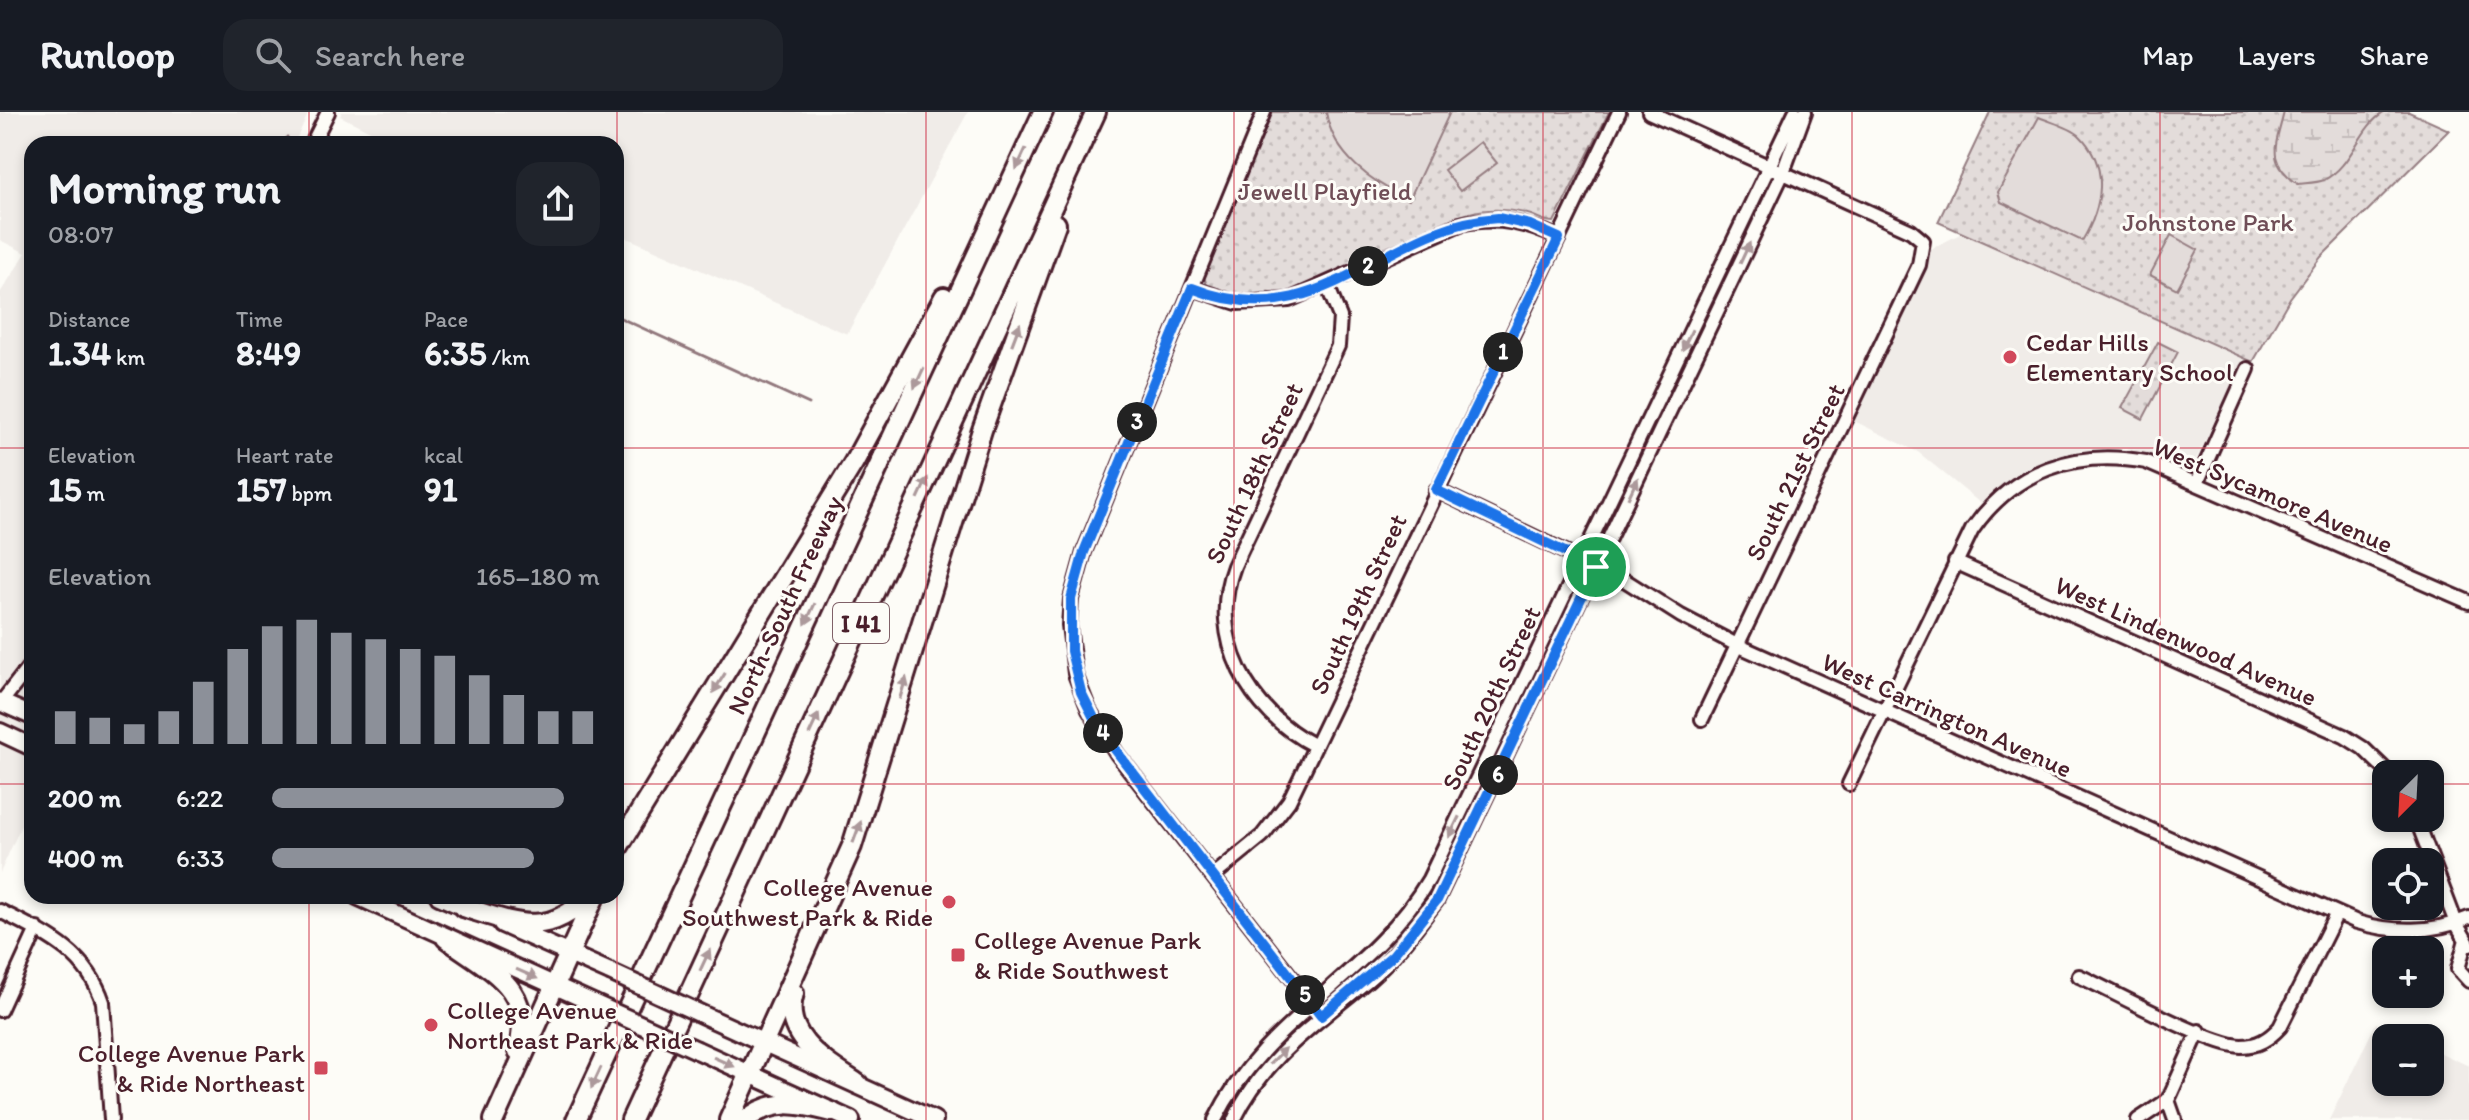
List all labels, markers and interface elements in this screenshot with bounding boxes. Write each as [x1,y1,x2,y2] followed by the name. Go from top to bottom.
[223,19,783,91] search box
[40,32,175,78] text: Runloop
[251,33,295,77] icon: search
[315,37,465,74] text: Search here
[2142,38,2194,72] text: Map
[2238,38,2316,72] text: Layers
[2360,38,2429,72] text: Share
[1014,147,1028,170] one-way arrow
[48,161,281,214] text: Morning run
[516,162,600,246] button: share
[1238,175,1413,207] park label: Jewell Playfield
[2122,206,2294,238] park label: Johnstone Park
[48,218,114,250] text: 08:07
[1738,242,1752,265] one-way arrow
[1348,246,1388,286] pin: 2
[1362,252,1374,279] text: 2
[48,306,130,333] text: Distance
[236,306,283,333] text: Time
[424,306,468,333] text: Pace
[1010,322,1023,346] one-way arrow
[2026,326,2233,388] place label: Cedar Hills Elementary School
[1680,328,1694,352] one-way arrow
[1483,332,1523,372] pin: 1
[48,333,111,374] text: 1.34
[236,333,301,374] text: 8:49
[424,333,487,374] text: 6:35
[1498,338,1508,365] text: 1
[111,344,145,371] text: km
[487,344,530,371] text: /km
[2001,348,2019,366] marker: Cedar Hills Elementary School
[912,366,926,389] one-way arrow
[1198,377,1310,569] street label: South 18th Street
[1738,378,1852,566] street label: South 21st Street
[1117,402,1157,442] pin: 3
[1131,408,1143,435] text: 3
[2148,430,2398,560] street label: West Sycamore Avenue
[48,442,135,469] text: Elevation
[236,442,333,469] text: Heart rate
[424,442,463,469] text: kcal
[48,469,82,510] text: 15
[236,469,287,510] text: 157
[424,469,458,510] text: 91
[916,476,930,500] one-way arrow
[1626,477,1640,500] one-way arrow
[82,480,105,507] text: m
[287,480,332,507] text: bpm
[720,490,850,720] street label: North-South Freeway
[1302,508,1414,699] street label: South 19th Street
[1562,533,1630,601] pin
[1574,545,1618,589] icon: arrive
[48,560,151,592] text: Elevation
[476,560,600,592] text: 165–180 m
[2050,569,2322,713] street label: West Lindenwood Avenue
[1434,601,1548,795] street label: South 20th Street
[803,602,817,625] one-way arrow
[833,603,889,643] road number: I 41
[1817,645,2077,785] street label: West Carrington Avenue
[712,672,726,694] one-way arrow
[897,676,909,700] one-way arrow
[807,712,821,736] one-way arrow
[1083,713,1123,753] pin: 4
[1096,719,1110,746] text: 4
[1478,755,1518,795] pin: 6
[2372,760,2444,832] north arrow
[2372,760,2444,1096] map controls
[1492,761,1504,788] text: 6
[48,782,121,814] text: 200 m
[176,782,223,814] text: 6:22
[1447,815,1461,839] one-way arrow
[852,820,864,844] one-way arrow
[48,842,123,874] text: 400 m
[176,842,224,874] text: 6:33
[2372,848,2444,920] button: locate
[682,871,933,933] place label: College Avenue Southwest Park & Ride
[940,893,958,911] marker: College Avenue Southwest Park & Ride
[974,924,1202,986] place label: College Avenue Park & Ride Southwest
[2372,936,2444,1008] button: +
[949,946,967,964] marker: College Avenue Park & Ride Southwest
[698,949,712,972] one-way arrow
[515,967,539,981] one-way arrow
[1285,975,1325,1015] pin: 5
[1299,981,1311,1008] text: 5
[447,994,693,1056] place label: College Avenue Northeast Park & Ride
[422,1016,440,1034] marker: College Avenue Northeast Park & Ride
[2372,1024,2444,1096] button: −
[78,1037,306,1099] place label: College Avenue Park & Ride Northeast
[1268,1047,1287,1066] one-way arrow
[712,1055,735,1069] one-way arrow
[312,1059,330,1077] marker: College Avenue Park & Ride Northeast
[589,1066,603,1089] one-way arrow

